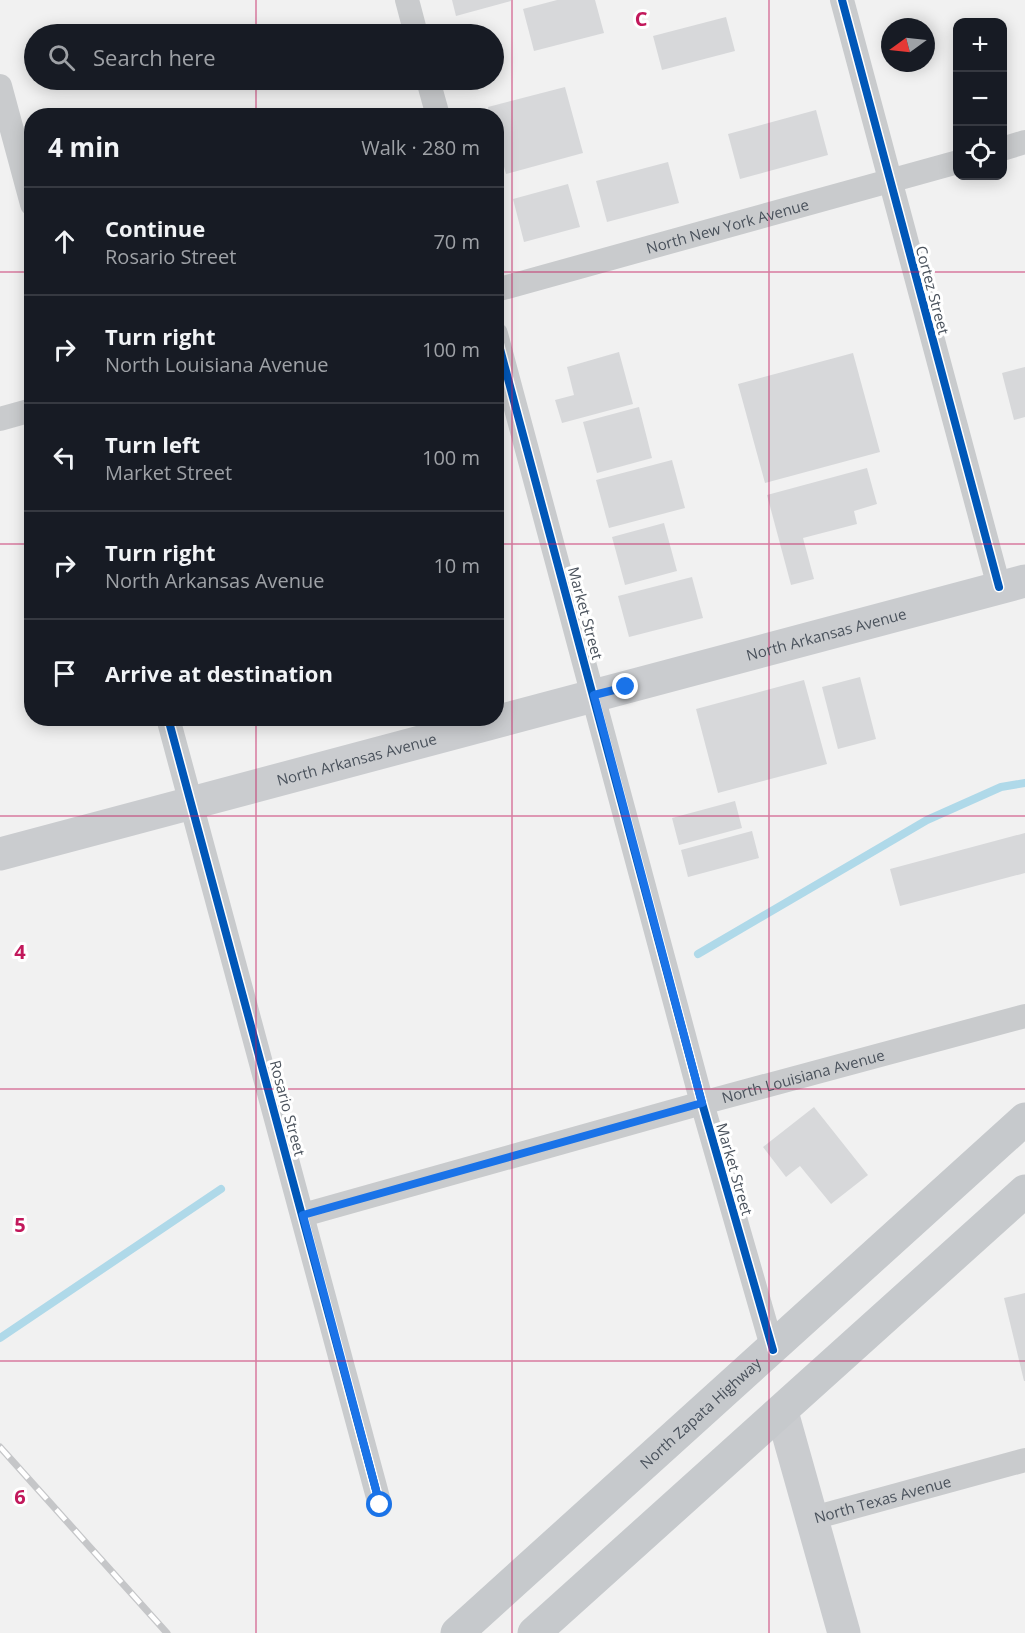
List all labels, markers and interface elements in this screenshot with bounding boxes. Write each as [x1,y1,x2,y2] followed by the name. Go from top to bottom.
[635,5,648,32] text: C
[881,18,935,72] north arrow
[953,18,1007,180] map controls
[953,18,1007,72] button: +
[24,24,504,90] search box
[45,41,78,74] icon: search
[93,42,216,72] text: Search here
[953,72,1007,126] button: −
[953,126,1007,180] button: locate
[48,129,120,165] text: 4 min
[361,134,480,161] text: Walk · 280 m
[644,194,811,258] street label: North New York Avenue
[105,213,205,243] text: Continue
[48,225,81,258] icon: ahead
[433,228,480,255] text: 70 m
[105,243,236,270] text: Rosario Street
[912,243,954,337] street label: Cortez Street
[105,321,216,351] text: Turn right
[48,333,81,366] icon: right
[422,336,480,363] text: 100 m
[105,351,329,378] text: North Louisiana Avenue
[105,429,200,459] text: Turn left
[48,441,81,474] icon: left
[422,444,480,471] text: 100 m
[105,459,232,486] text: Market Street
[105,537,216,567] text: Turn right
[48,549,81,582] icon: right
[433,552,480,579] text: 10 m
[564,564,608,662] street label: Market Street
[105,567,325,594] text: North Arkansas Avenue
[744,603,908,665] street label: North Arkansas Avenue
[48,657,81,690] icon: arrive
[105,658,333,688] text: Arrive at destination
[612,673,638,699] route end
[274,728,439,790] street label: North Arkansas Avenue
[14,938,26,965] text: 4
[719,1044,887,1107] street label: North Louisiana Avenue
[266,1058,310,1158] street label: Rosario Street
[712,1120,758,1218] street label: Market Street
[14,1211,26,1238] text: 5
[635,1353,765,1473] street label: North Zapata Highway
[812,1471,953,1527] street label: North Texas Avenue
[14,1483,26,1510] text: 6
[366,1491,392,1517] route start

